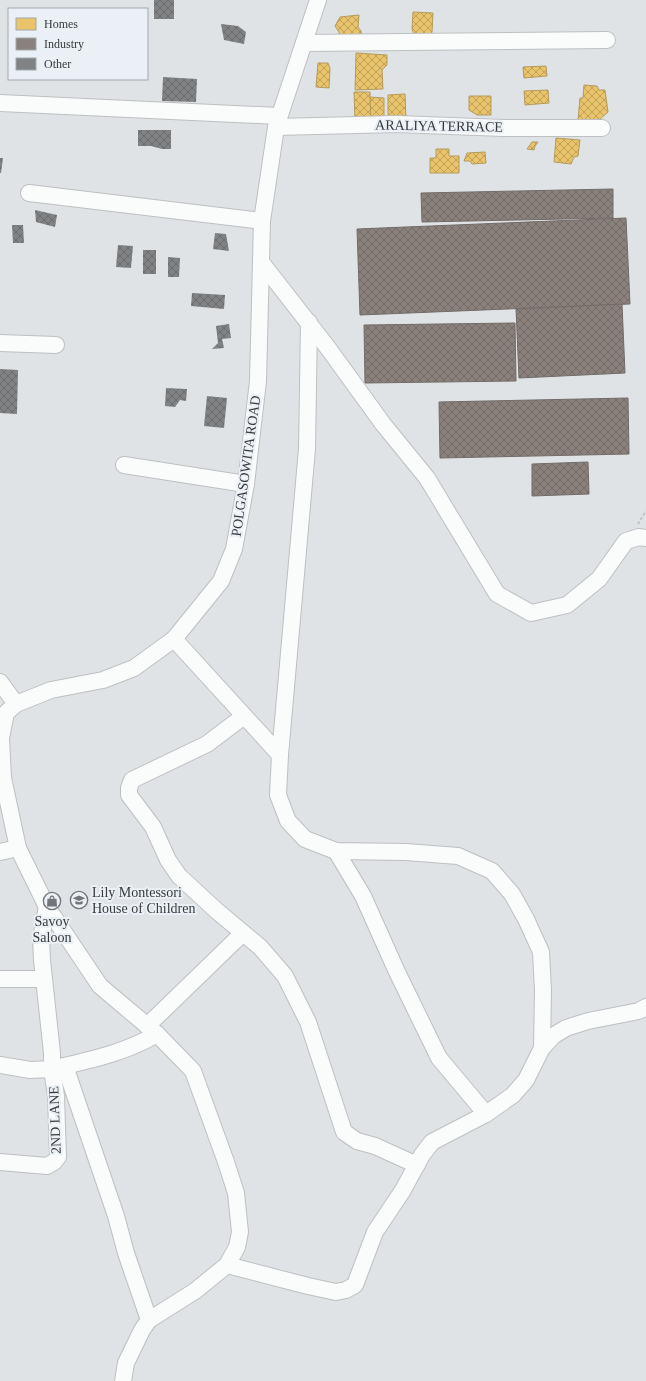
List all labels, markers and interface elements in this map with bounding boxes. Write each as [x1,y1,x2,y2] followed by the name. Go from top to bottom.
[8,8,148,80] legend
[44,17,78,31] text: Homes
[44,37,84,51] text: Industry
[44,57,71,71] text: Other
[375,117,503,135] street label: ARALIYA TERRACE
[229,394,263,538] street label: POLGASOWITA ROAD
[92,885,195,916] place label: Lily Montessori House of Children
[69,890,89,910] school or university icon: Lily Montessori House of Children
[42,891,62,911] shop icon: Savoy Saloon
[33,914,71,945] place label: Savoy Saloon
[46,1086,64,1154] street label: 2ND LANE

